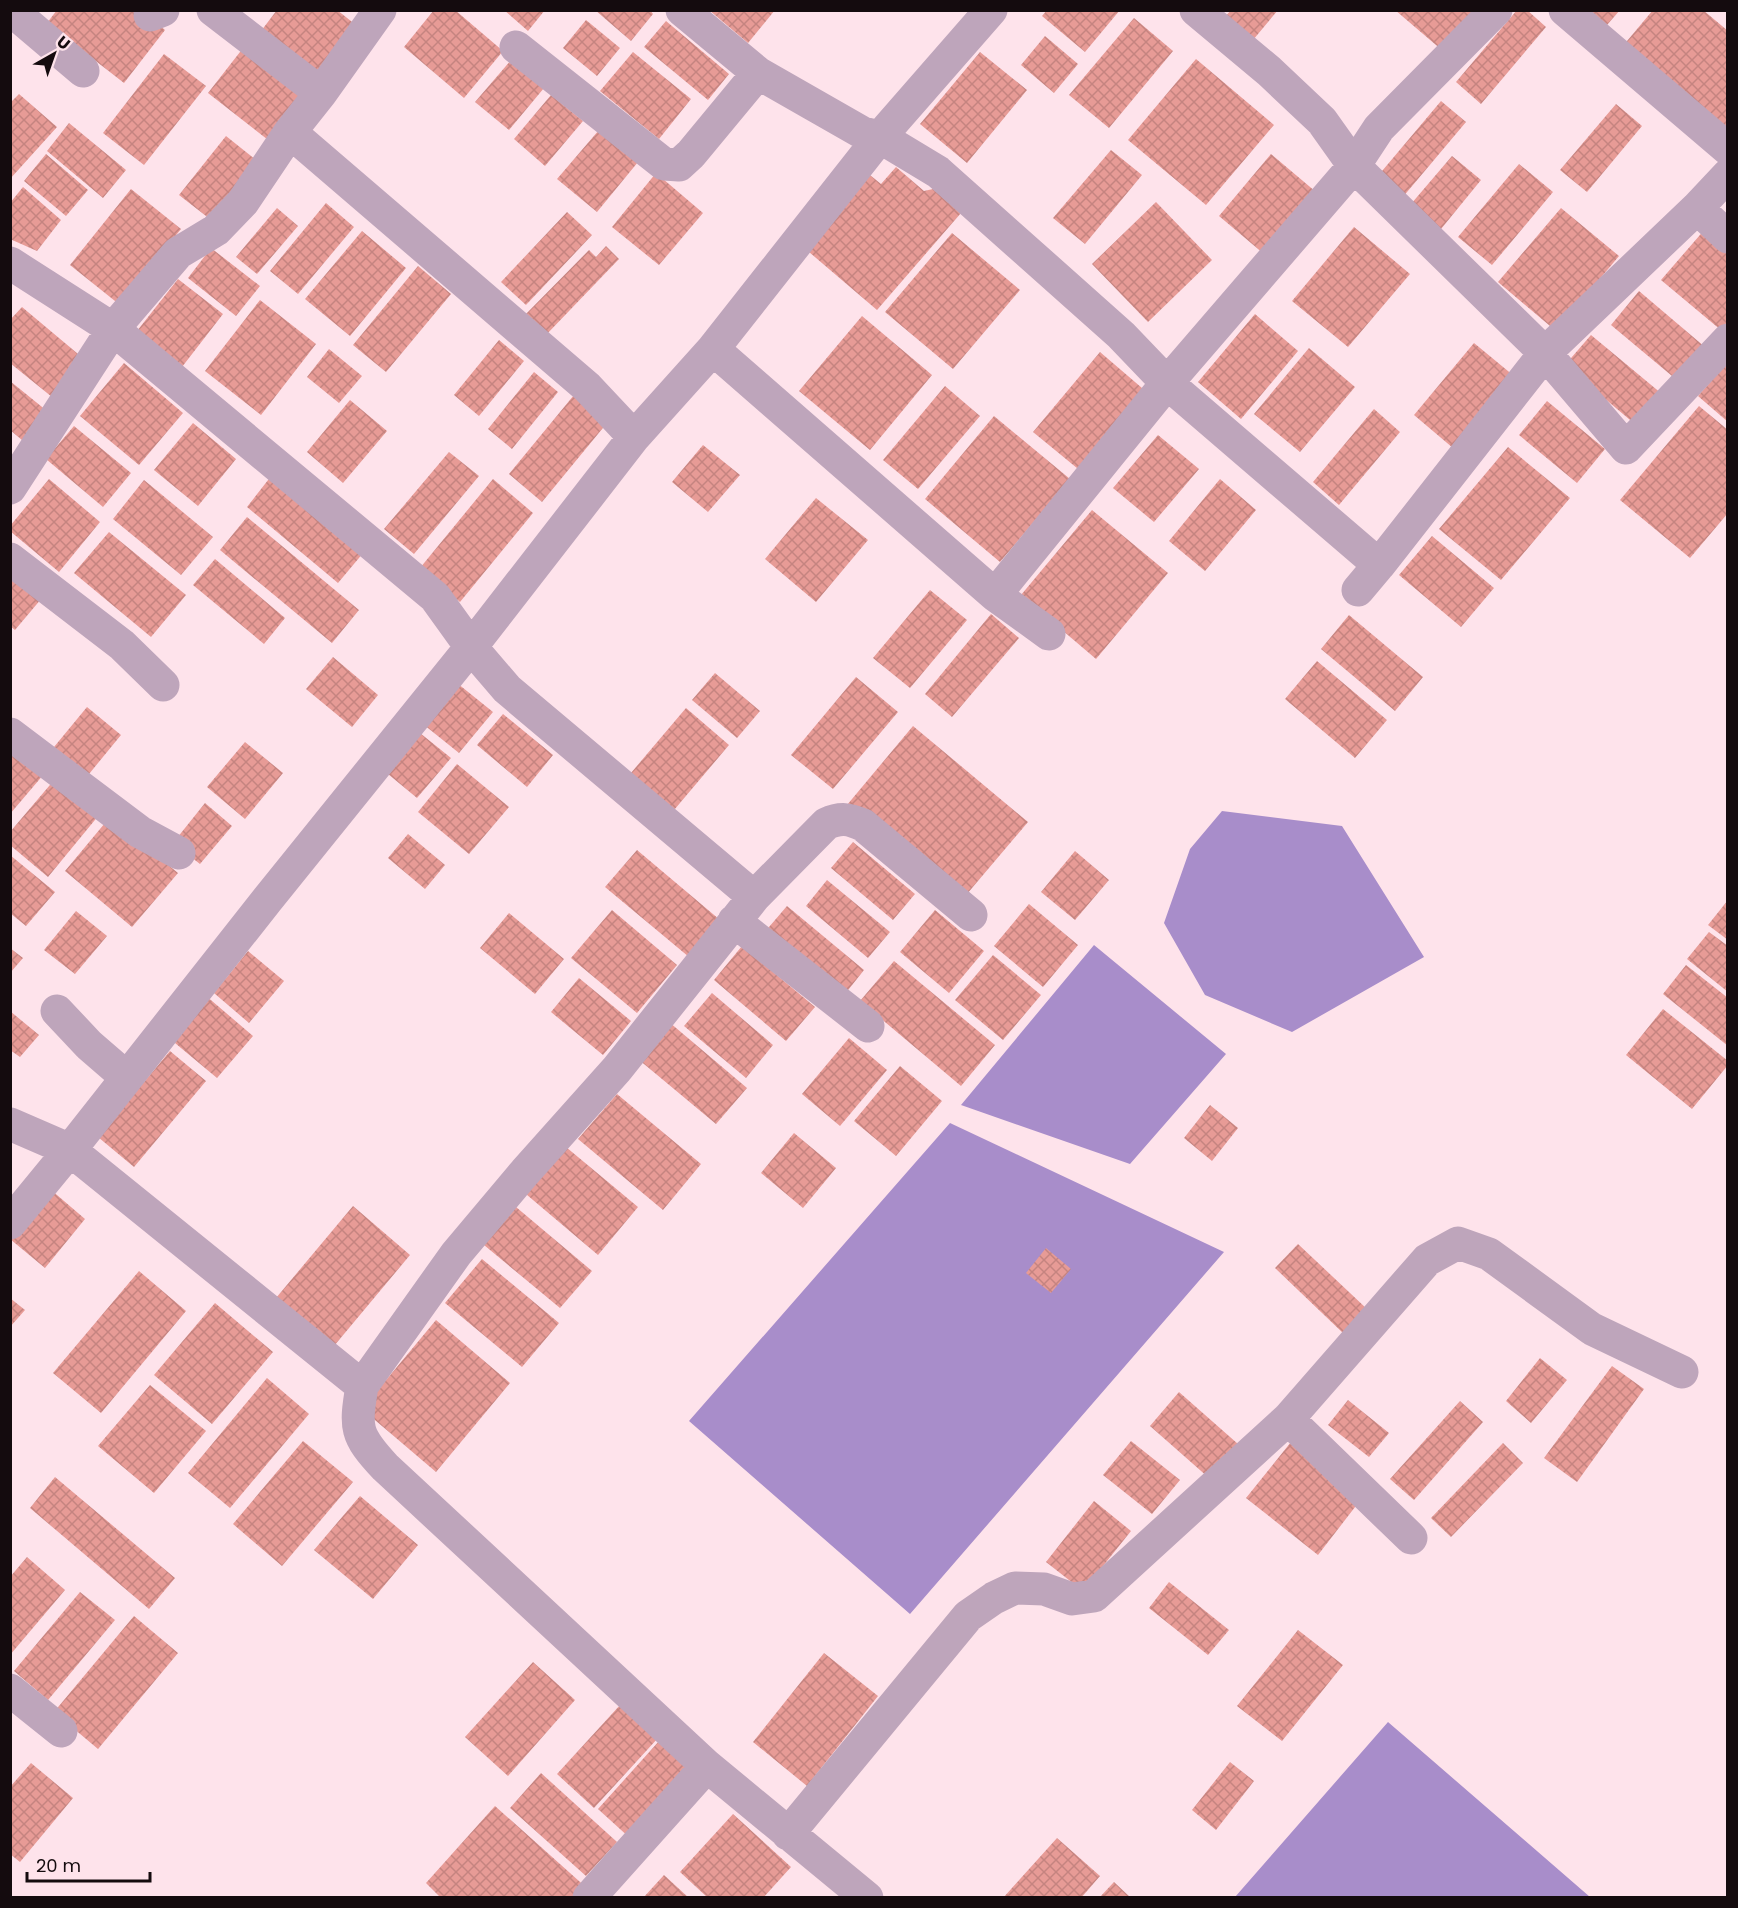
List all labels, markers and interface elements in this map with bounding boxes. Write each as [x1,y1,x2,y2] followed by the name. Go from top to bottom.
[24,24,84,84] north arrow
[52,30,75,55] text: U
[27,1845,150,1883] scale bar
[36,1853,81,1878] text: 20 m

